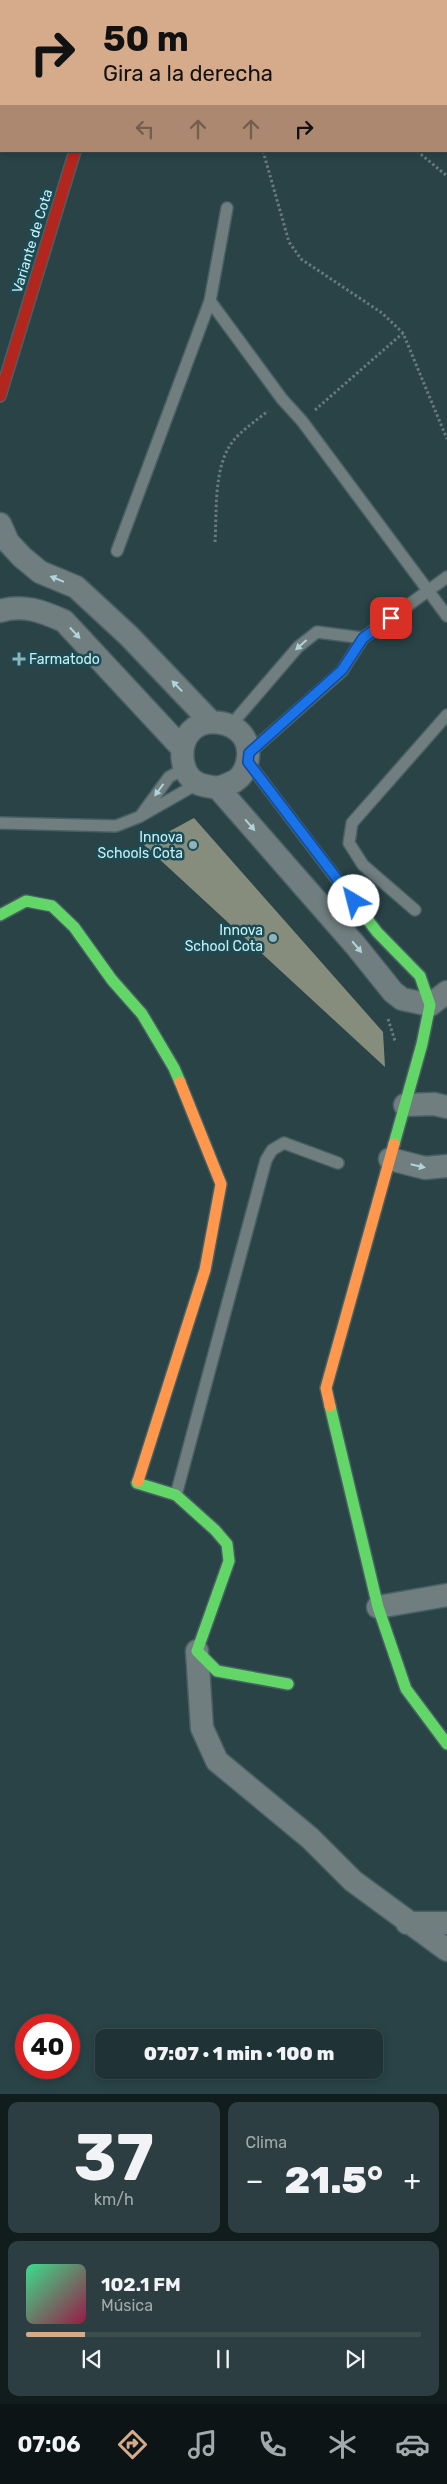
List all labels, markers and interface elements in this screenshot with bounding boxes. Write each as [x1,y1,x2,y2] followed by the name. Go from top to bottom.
[103,18,189,60] text: 50 m
[20,20,85,85] icon: right
[103,60,273,87] text: Gira a la derecha
[131,115,159,143] icon: left
[184,115,212,143] icon: ahead
[237,115,265,143] icon: ahead
[290,115,318,143] icon: right
[9,187,56,295] street label: Variante de Cota
[49,575,64,583] one-way arrow
[370,597,412,639] pin
[377,604,405,632] icon: arrive
[69,627,81,639] one-way arrow
[296,639,308,651] one-way arrow
[29,651,100,668] place label: Farmatodo
[13,653,25,665] marker: Farmatodo
[171,681,183,693] one-way arrow
[154,783,164,797] one-way arrow
[244,818,255,831] one-way arrow
[98,829,183,862] place label: Innova Schools Cota
[187,839,199,851] marker: Innova Schools Cota
[327,874,379,926] position arrow
[185,922,263,955] place label: Innova School Cota
[267,932,279,944] marker: Innova School Cota
[351,941,362,954] one-way arrow
[411,1162,426,1170] one-way arrow
[15,2014,80,2079] speed limit sign: 40
[144,2042,334,2065] text: 07:07 · 1 min · 100 m
[74,2119,154,2196] text: 37
[246,2133,287,2152] text: Clima
[284,2157,383,2203] text: 21.5°
[246,2164,264,2197] text: −
[404,2164,421,2197] text: +
[94,2190,134,2209] text: km/h
[101,2273,181,2296] text: 102.1 FM
[101,2296,153,2315] text: Música
[78,2345,106,2373] icon: previous
[209,2345,237,2373] icon: pause
[341,2345,369,2373] icon: next
[115,2427,150,2462] icon: directions
[185,2427,220,2462] icon: music
[255,2427,290,2462] icon: phone
[325,2427,360,2462] icon: climate
[395,2427,430,2462] icon: car
[17,2431,81,2458] text: 07:06

